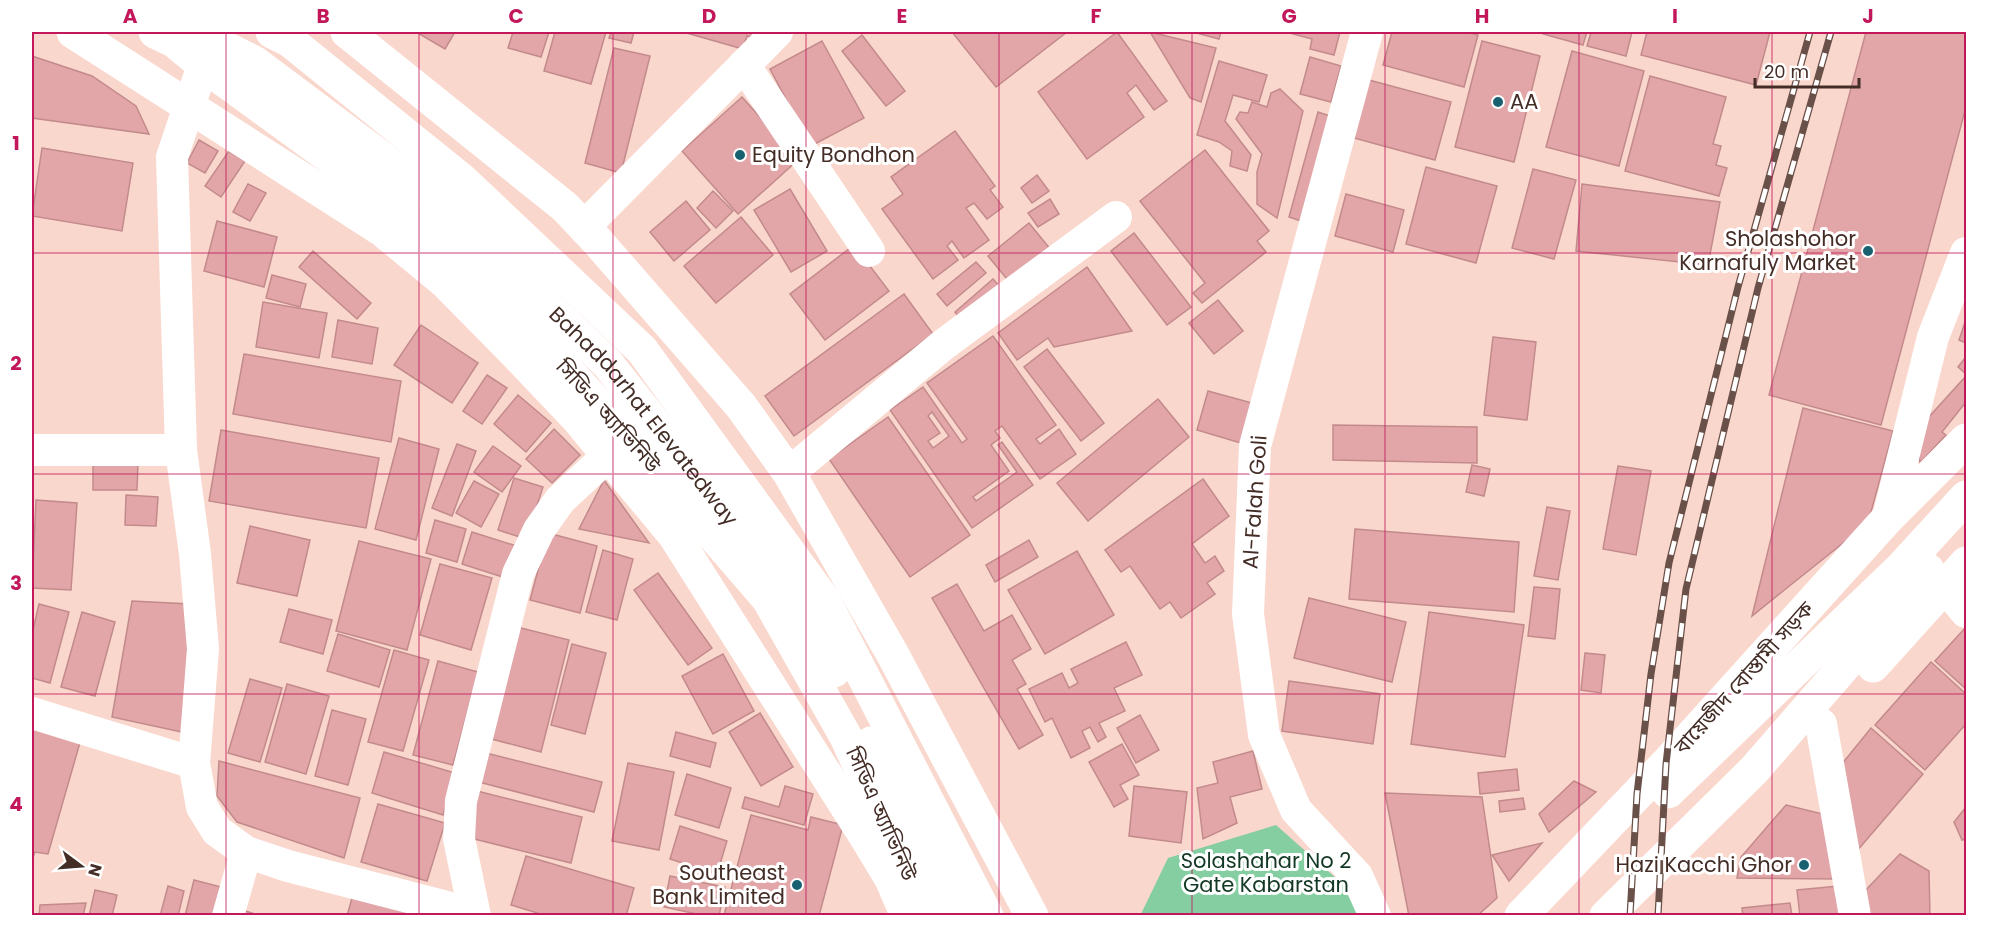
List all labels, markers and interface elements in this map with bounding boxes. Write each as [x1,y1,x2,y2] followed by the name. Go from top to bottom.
[123,2,138,30] text: A
[316,2,330,30] text: B
[508,2,524,30] text: C
[702,2,716,30] text: D
[897,2,907,30] text: E
[1091,2,1102,30] text: F
[1281,2,1297,30] text: G
[1475,2,1489,30] text: H
[1672,2,1678,30] text: I
[1862,2,1874,30] text: J
[1755,51,1858,89] scale bar
[1764,59,1809,84] text: 20 m
[1510,87,1538,116] place label: AA
[1491,95,1505,109] marker: AA
[12,129,20,157] text: 1
[752,140,915,169] place label: Equity Bondhon
[733,148,747,162] marker: Equity Bondhon
[1679,224,1856,277] place label: Sholashohor Karnafuly Market
[1861,244,1875,258] marker: Sholashohor Karnafuly Market
[543,300,745,532] street label: Bahaddarhat Elevatedway
[10,349,22,377] text: 2
[549,352,668,480] street label: সিডিএ অ্যাভিনিউ
[1235,434,1274,570] street label: Al-Falah Goli
[10,569,22,597] text: 3
[1666,594,1821,761] street label: বায়েজীদ বোস্তামী সড়ক
[839,741,924,886] street label: সিডিএ অ্যাভিনিউ
[9,790,23,818] text: 4
[51,836,111,896] north arrow
[1181,846,1351,899] park label: Solashahar No 2 Gate Kabarstan
[1615,850,1792,879] place label: Hazi Kacchi Ghor
[652,858,785,911] place label: Southeast Bank Limited
[1797,858,1811,872] marker: Hazi Kacchi Ghor
[82,861,108,879] text: N
[790,878,804,892] marker: Southeast Bank Limited

